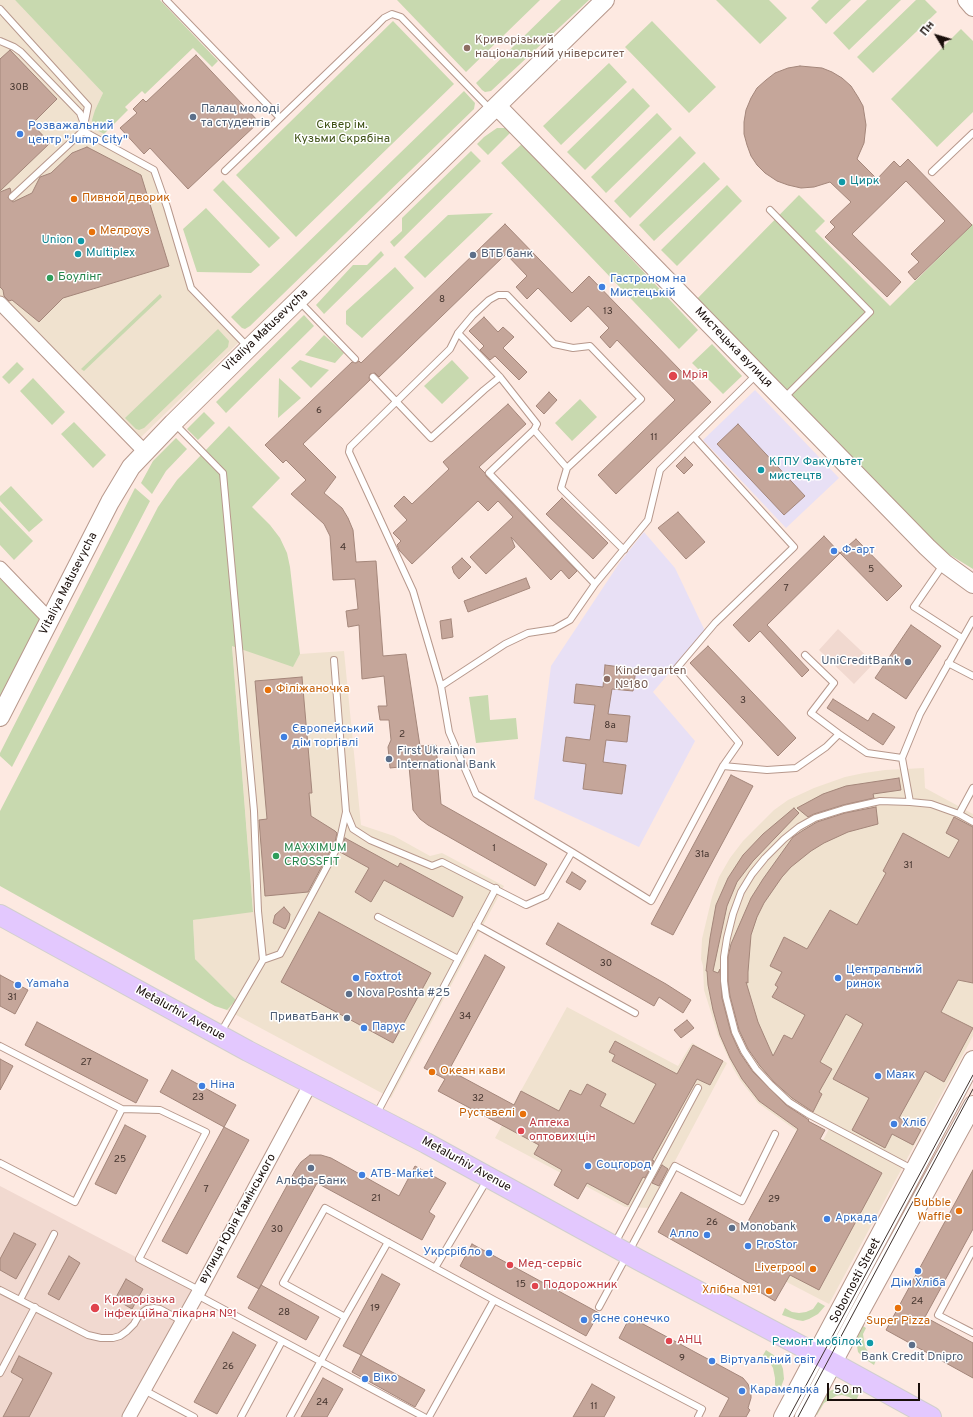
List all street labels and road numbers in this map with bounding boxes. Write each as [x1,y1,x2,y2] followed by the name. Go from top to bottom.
[220,287,312,375] street label: Vitaliya Matusevycha
[691,305,775,391] street label: Мистецька вулиця
[37,530,101,638] street label: Vitaliya Matusevycha
[133,983,227,1045] street label: Metalurhiv Avenue
[419,1134,513,1196] street label: Metalurhiv Avenue
[196,1152,280,1286] street label: вулиця Юрія Камінського
[828,1236,884,1326] street label: Sobornosti Street

